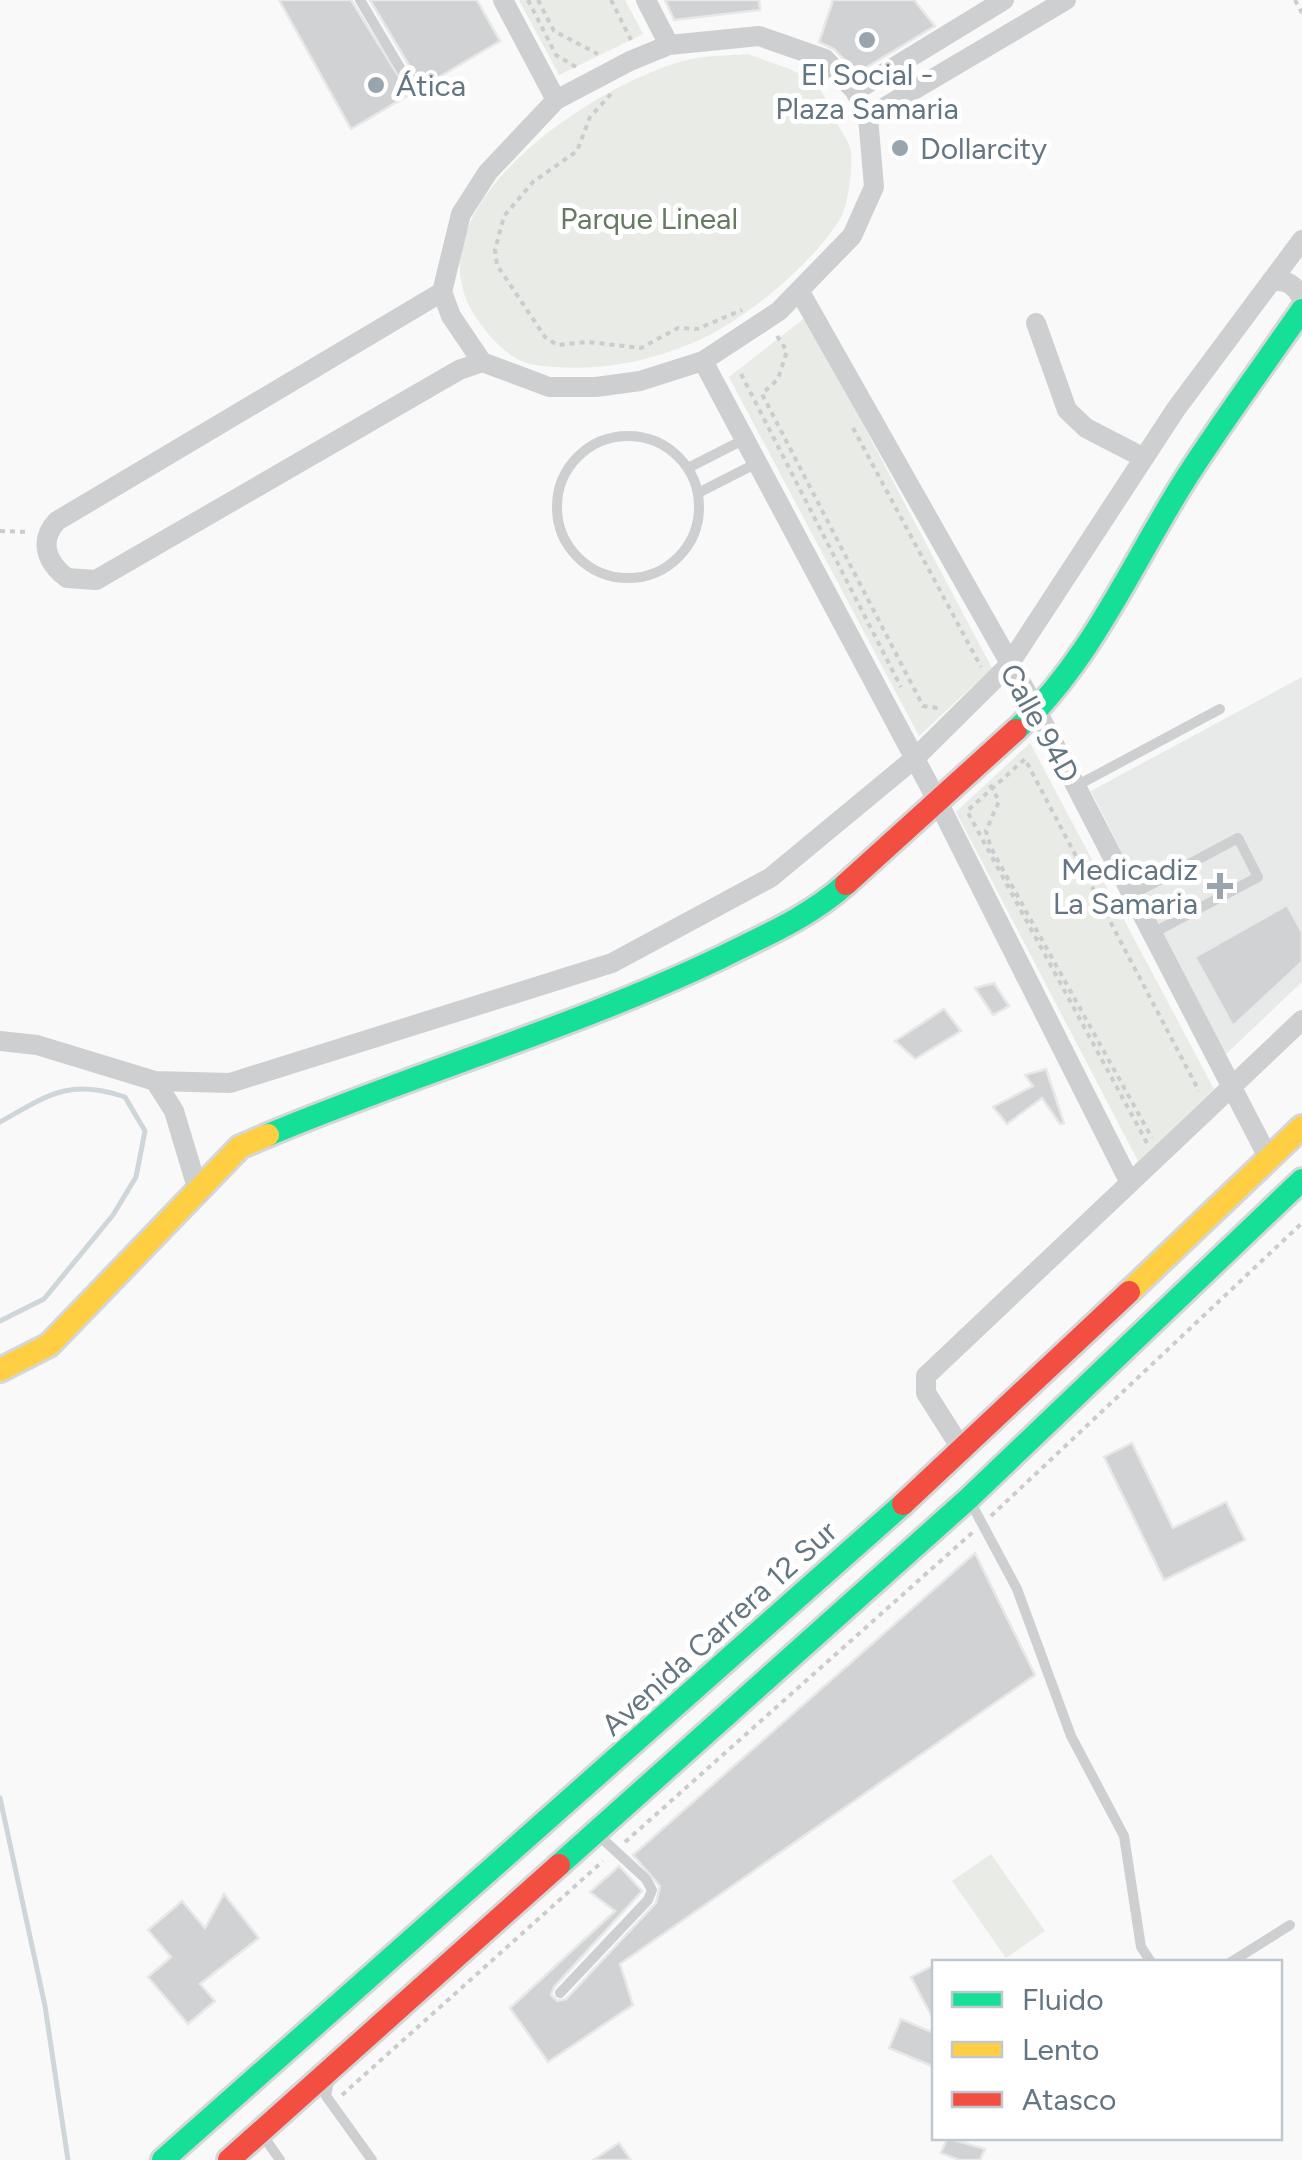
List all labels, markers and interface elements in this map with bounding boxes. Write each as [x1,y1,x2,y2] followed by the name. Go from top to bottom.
[856,29,878,51] marker: El Social - Plaza Samaria
[775,56,959,127] place label: El Social - Plaza Samaria
[396,67,466,104] place label: Ática
[365,74,387,96] marker: Ática
[920,130,1047,167] place label: Dollarcity
[889,137,911,159] marker: Dollarcity
[560,200,738,237] park label: Parque Lineal
[992,657,1088,789] street label: Calle 94D
[1053,851,1198,922] place label: Medicadiz La Samaria
[1207,873,1233,899] marker: Medicadiz La Samaria
[594,1513,844,1743] street label: Avenida Carrera 12 Sur
[932,1960,1282,2140] legend
[1022,1981,1104,2018] text: Fluido
[1022,2031,1099,2068] text: Lento
[1022,2081,1117,2118] text: Atasco

